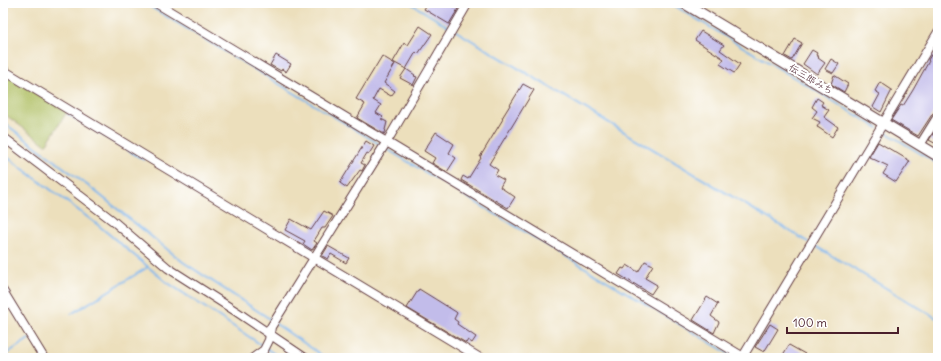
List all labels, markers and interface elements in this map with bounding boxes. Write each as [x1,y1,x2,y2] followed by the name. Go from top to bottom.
[786,61,836,97] street label: 伝三郎みち
[787,309,898,335] scale bar
[793,315,827,330] text: 100 m

